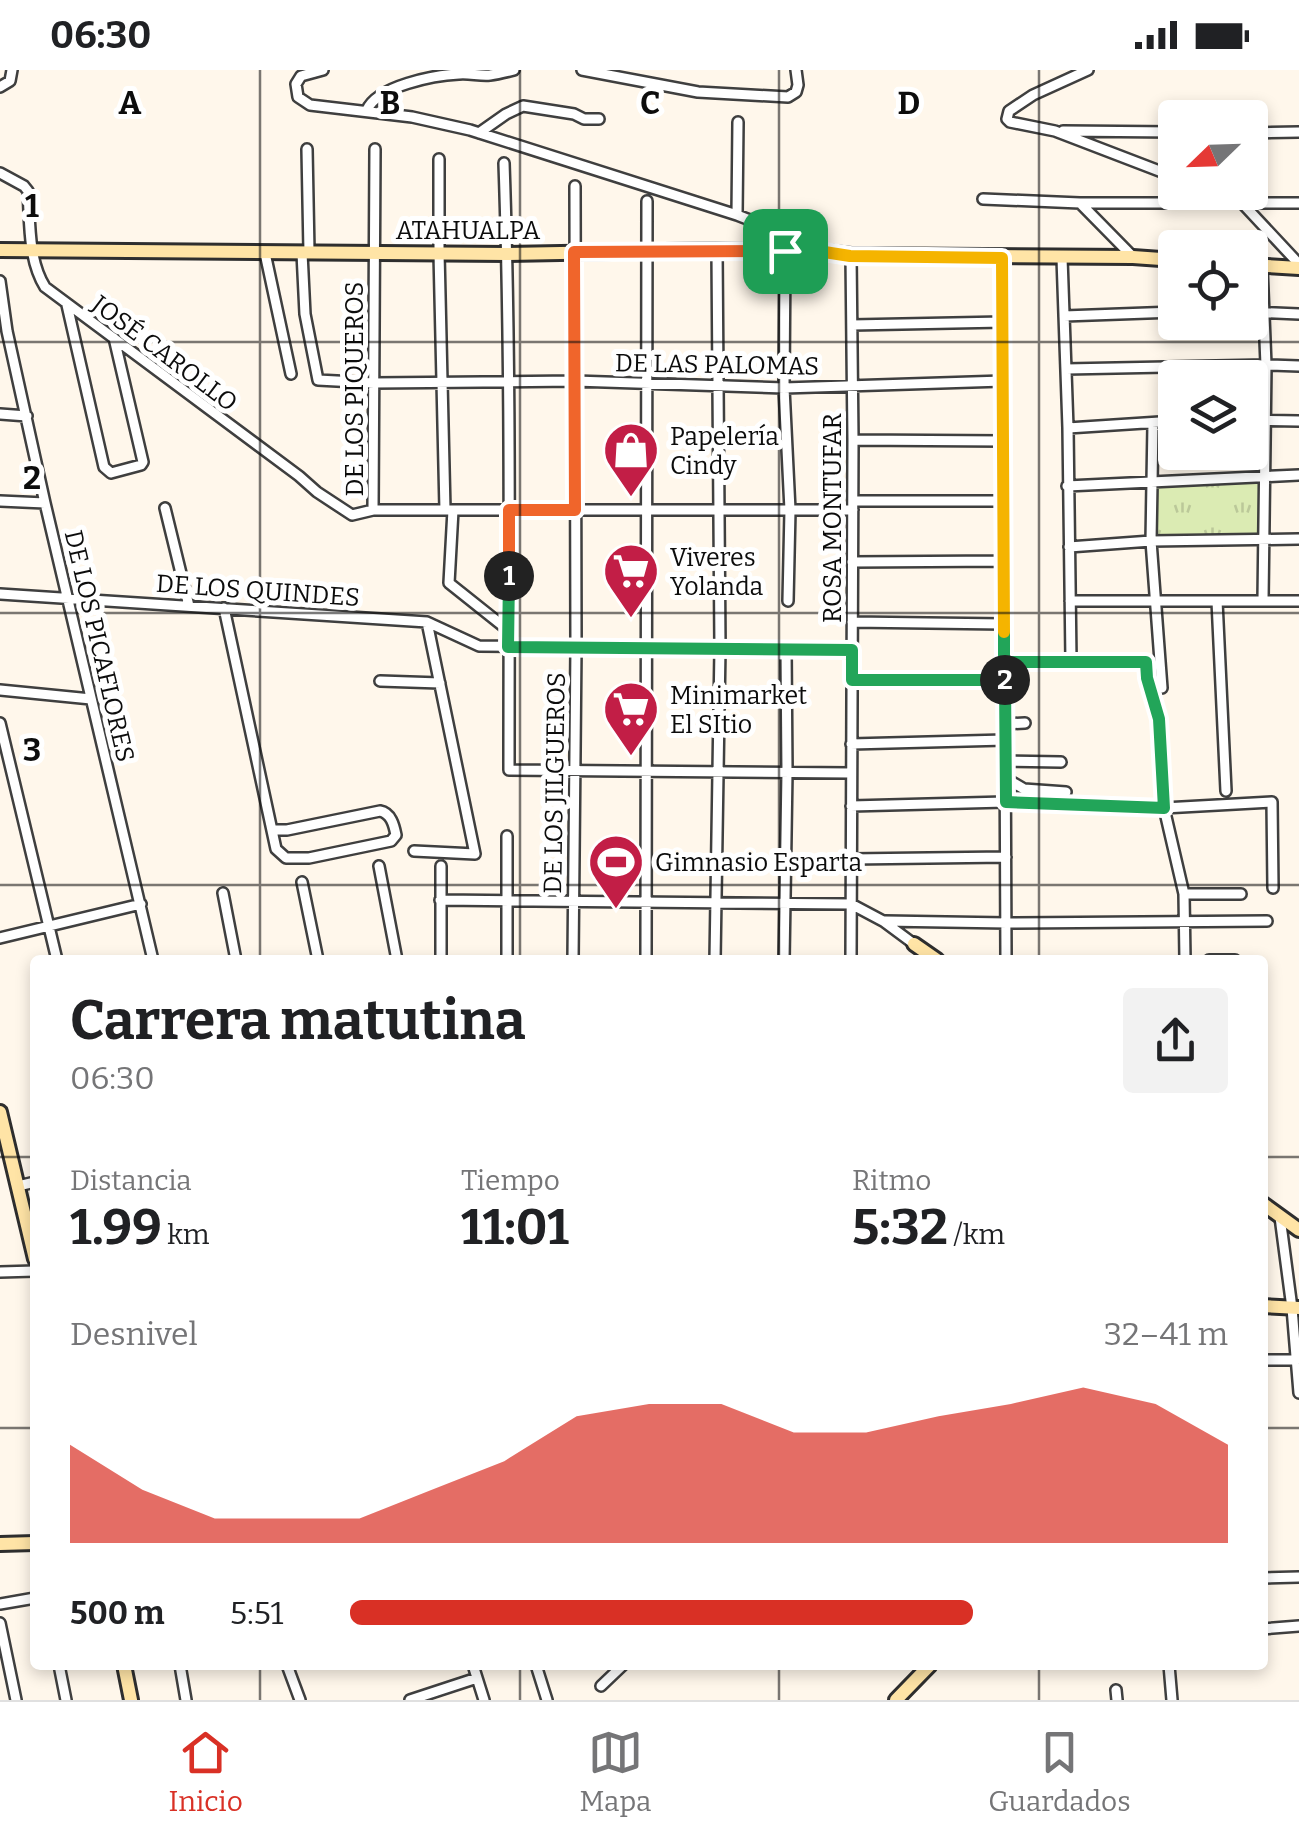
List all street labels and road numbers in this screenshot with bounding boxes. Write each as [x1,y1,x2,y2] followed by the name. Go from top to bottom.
[396,216,540,246] street label: ATAHUALPA
[340,281,370,497] street label: DE LOS PIQUEROS
[85,288,244,418] street label: JOSÉ CAROLLO
[615,348,819,382] street label: DE LAS PALOMAS
[818,413,848,623] street label: ROSA MONTUFAR
[58,527,140,765] street label: DE LOS PICAFLORES
[155,569,361,613] street label: DE LOS QUINDES
[538,672,572,894] street label: DE LOS JILGUEROS

